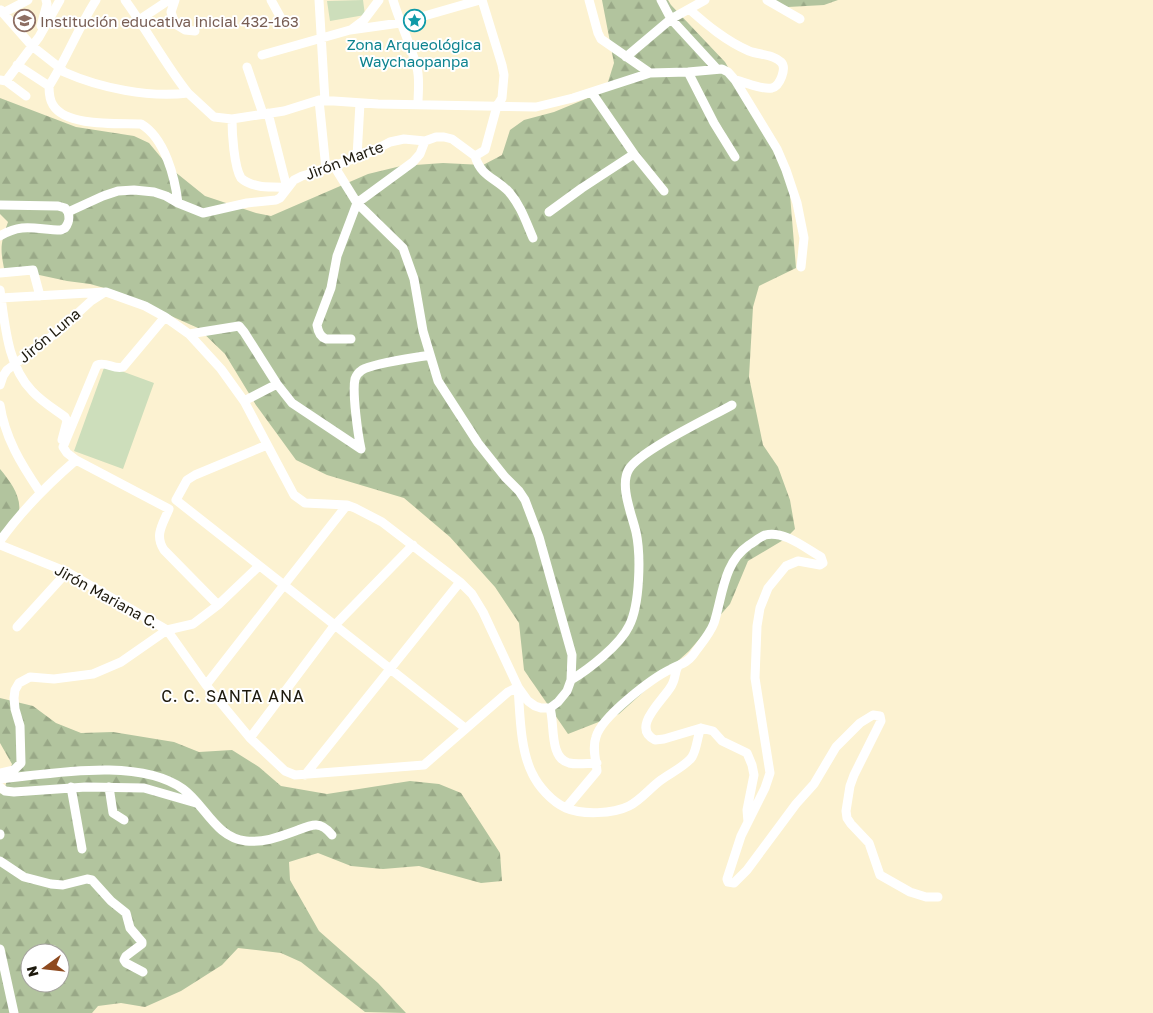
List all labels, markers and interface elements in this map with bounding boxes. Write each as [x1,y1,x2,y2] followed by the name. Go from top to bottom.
[12,9,36,33] school or university icon: Institución educativa inicial 432-163
[402,9,426,33] place icon: Zona Arqueológica Waychaopanpa
[40,12,299,30] place label: Institución educativa inicial 432-163
[347,35,481,70] place label: Zona Arqueológica Waychaopanpa
[302,137,386,183] street label: Jirón Marte
[14,304,84,366] street label: Jirón Luna
[52,560,162,632] street label: Jirón Mariana C.
[161,686,305,706] district label: C. C. SANTA ANA
[20,943,70,993] north arrow
[22,964,42,979] text: N

